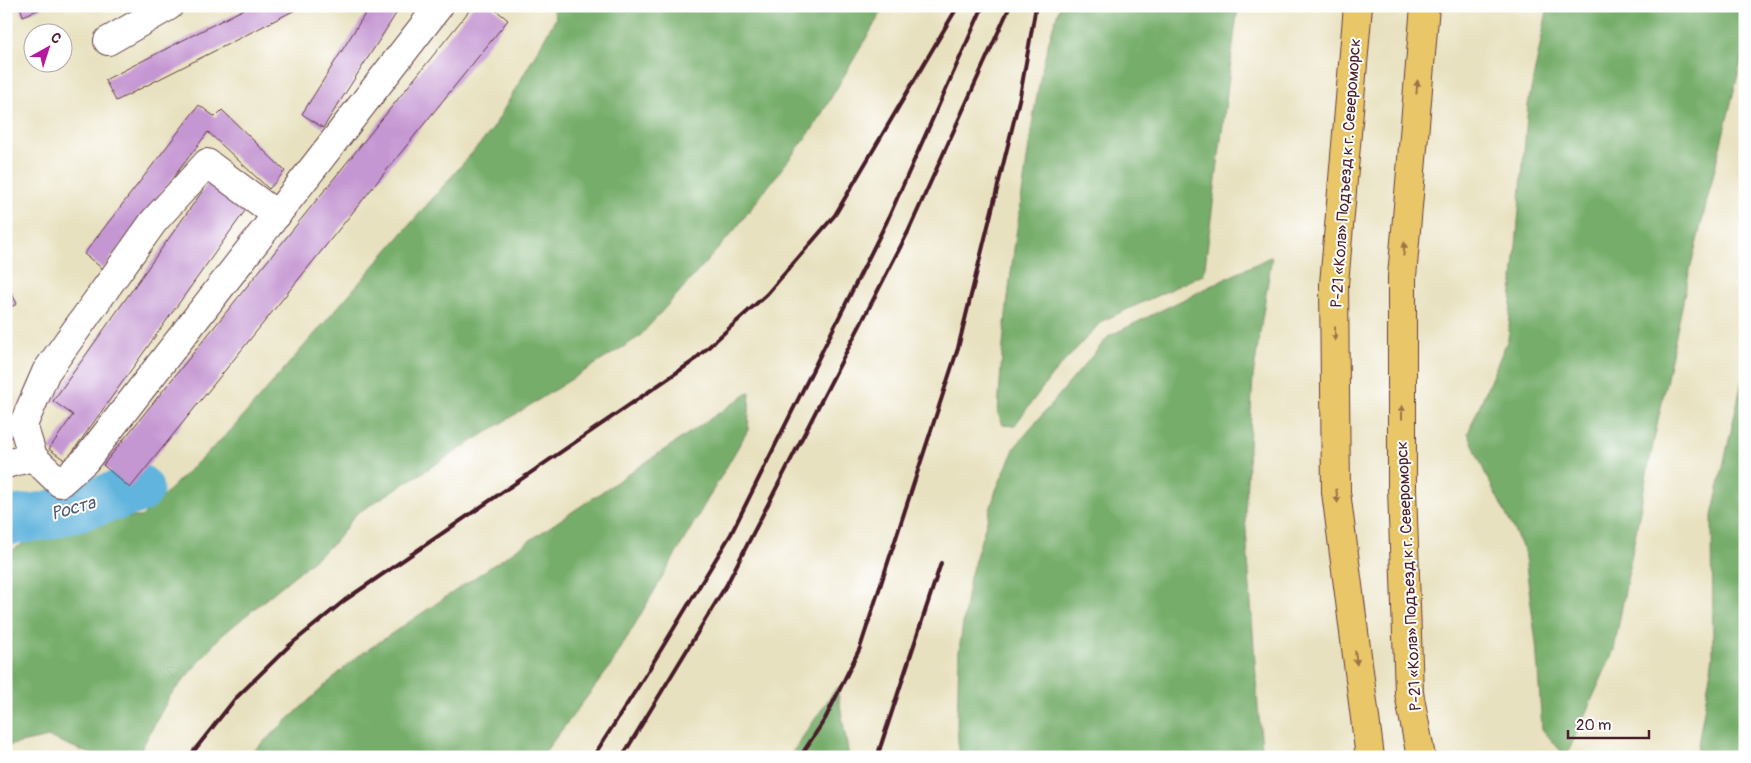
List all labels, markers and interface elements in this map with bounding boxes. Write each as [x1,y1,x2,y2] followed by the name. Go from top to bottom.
[22,22,72,72] north arrow
[47,29,65,48] text: С
[1327,38,1365,308] street label: Р-21 «Кола» Подъезд к г. Североморск
[1414,79,1422,95] one-way arrow
[1400,241,1408,257] one-way arrow
[1331,326,1339,342] one-way arrow
[1398,403,1406,419] one-way arrow
[1392,441,1426,711] street label: Р-21 «Кола» Подъезд к г. Североморск
[1333,489,1341,505] one-way arrow
[48,491,99,526] water label: Роста
[1353,650,1361,666] one-way arrow
[1568,708,1650,740] scale bar
[1576,716,1611,735] text: 20 m

